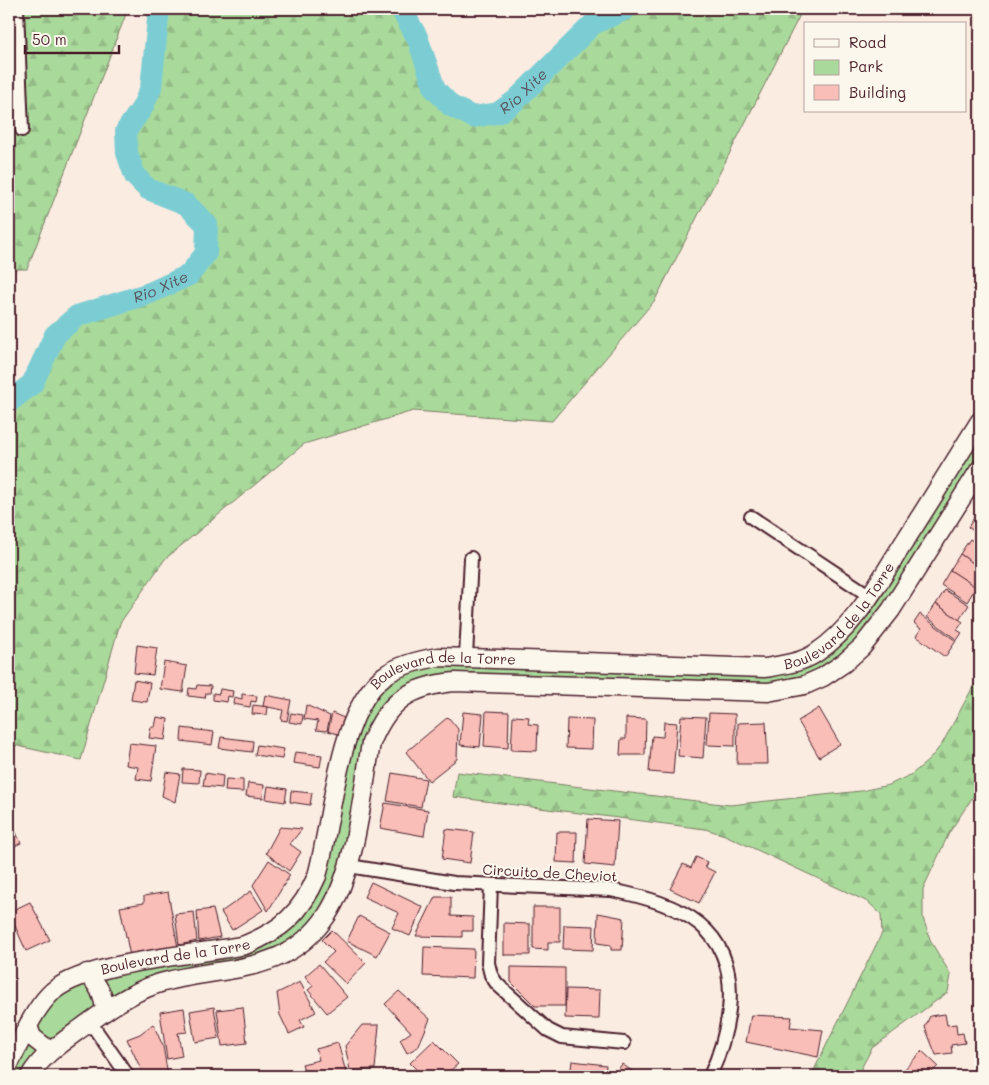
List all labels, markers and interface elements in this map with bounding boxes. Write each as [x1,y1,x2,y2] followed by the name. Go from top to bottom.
[25,22,119,54] scale bar
[804,22,966,112] legend
[32,29,67,49] text: 50 m
[849,32,886,52] text: Road
[849,56,883,76] text: Park
[495,64,551,118] water label: Rio Xite
[849,82,906,102] text: Building
[130,266,191,307] water label: Rio Xite
[782,559,898,673] street label: Boulevard de la Torre
[365,647,516,693] street label: Boulevard de la Torre
[482,859,618,886] street label: Circuito de Cheviot
[98,934,253,979] street label: Boulevard de la Torre

